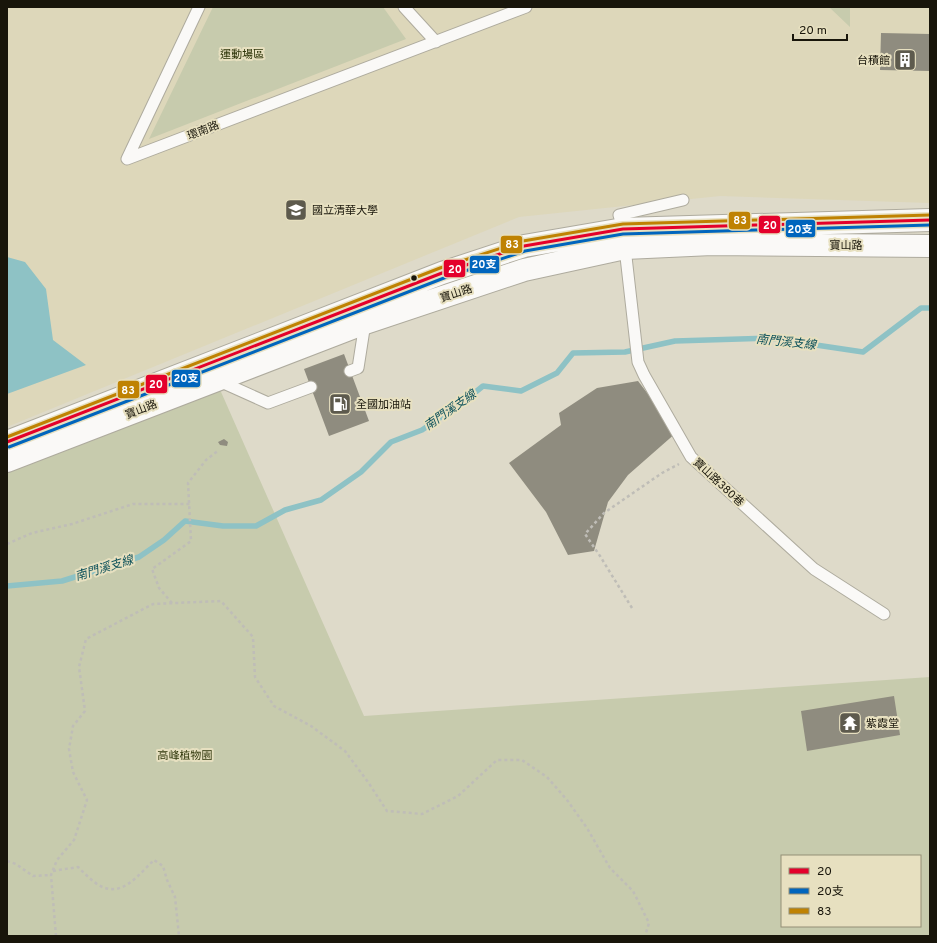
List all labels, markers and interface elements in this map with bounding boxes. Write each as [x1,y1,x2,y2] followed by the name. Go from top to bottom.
[793,16,847,42] scale bar
[799,23,827,39] text: 20 m
[892,47,918,73] building icon: 台積館
[220,48,264,62] park label: 運動場區
[857,54,890,68] place label: 台積館
[185,118,221,143] street label: 環南路
[283,197,309,223] school or university icon: 國立清華大學
[312,204,378,218] place label: 國立清華大學
[728,211,751,230] line badge: 83
[733,214,747,228] text: 83
[758,215,781,234] line badge: 20
[763,219,777,233] text: 20
[785,219,816,238] line badge: 20支
[788,223,812,237] text: 20支
[500,235,523,254] line badge: 83
[505,238,519,252] text: 83
[830,239,863,253] street label: 寶山路
[469,255,500,274] line badge: 20支
[472,258,496,272] text: 20支
[443,259,466,278] line badge: 20
[448,263,462,277] text: 20
[409,273,419,283] unlabelled marker
[438,282,474,306] street label: 寶山路
[755,332,819,354] water label: 南門溪支線
[171,369,201,388] line badge: 20支
[174,372,198,386] text: 20支
[145,374,168,394] line badge: 20
[149,378,163,392] text: 20
[117,380,140,399] line badge: 83
[121,384,135,398] text: 83
[421,386,481,435] water label: 南門溪支線
[327,391,353,417] fuel station icon: 全國加油站
[123,397,159,422] street label: 寶山路
[356,398,411,412] place label: 全國加油站
[690,456,747,510] street label: 寶山路380巷
[73,552,137,585] water label: 南門溪支線
[837,710,863,736] temple icon: 紫霞堂
[866,717,899,731] place label: 紫霞堂
[158,749,213,763] park label: 高峰植物園
[781,855,921,927] legend
[817,864,832,880] text: 20
[817,884,844,900] text: 20支
[817,904,832,920] text: 83

